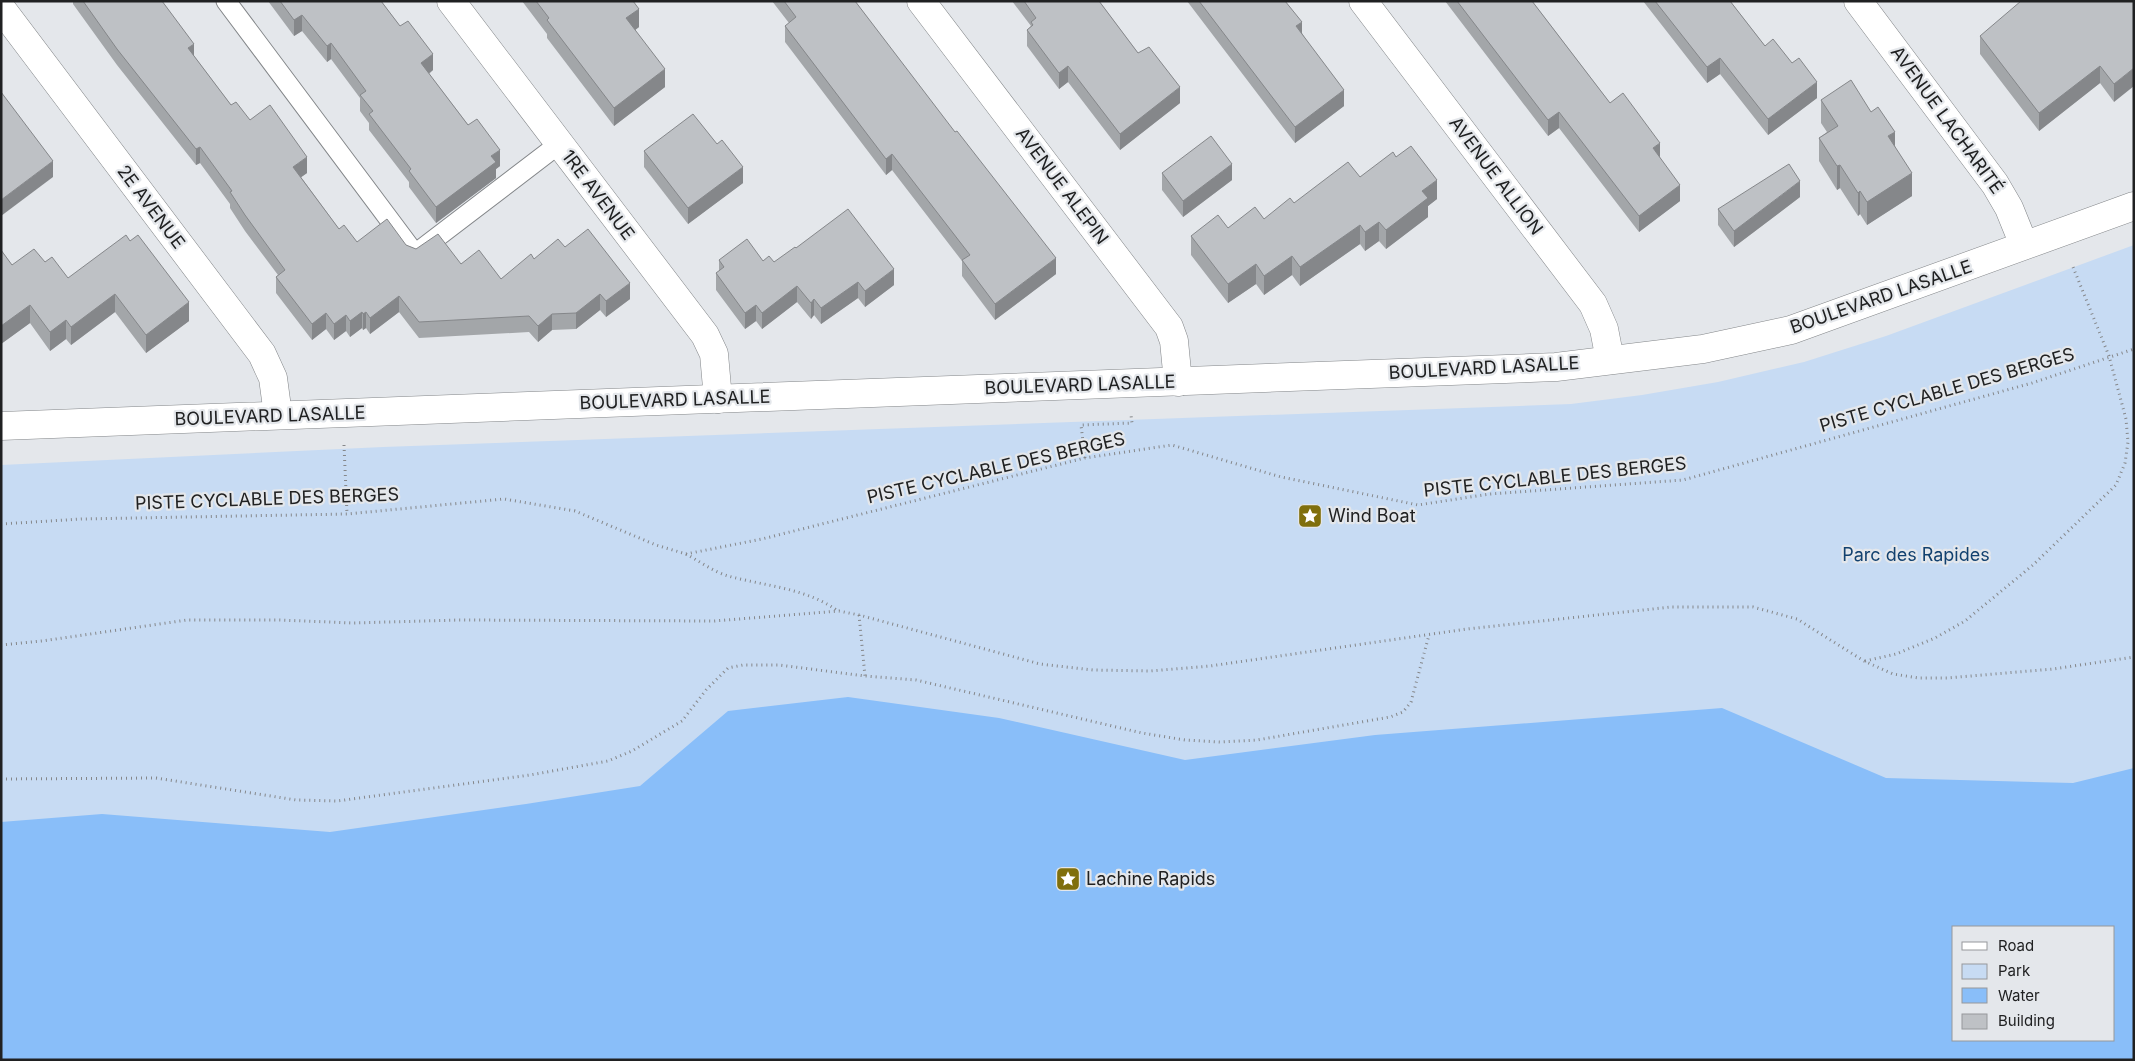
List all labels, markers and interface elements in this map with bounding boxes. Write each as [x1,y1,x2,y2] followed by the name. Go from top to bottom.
[1887,41,2009,197] street label: AVENUE LACHARITÉ
[1445,113,1548,239] street label: AVENUE ALLION
[1012,123,1113,248] street label: AVENUE ALEPIN
[558,146,639,244] street label: 1RE AVENUE
[113,161,190,253] street label: 2E AVENUE
[1787,256,1975,338] street label: BOULEVARD LASALLE
[1817,343,2077,436] street label: PISTE CYCLABLE DES BERGES
[1388,352,1580,383] street label: BOULEVARD LASALLE
[984,371,1176,398] street label: BOULEVARD LASALLE
[579,386,771,413] street label: BOULEVARD LASALLE
[174,402,366,429] street label: BOULEVARD LASALLE
[865,428,1127,507] street label: PISTE CYCLABLE DES BERGES
[1423,452,1687,501] street label: PISTE CYCLABLE DES BERGES
[135,483,399,514] street label: PISTE CYCLABLE DES BERGES
[1297,503,1323,529] place icon: Wind Boat
[1328,505,1416,526] place label: Wind Boat
[1842,544,1990,565] park label: Parc des Rapides
[1055,866,1081,892] place icon: Lachine Rapids
[1086,868,1215,889] place label: Lachine Rapids
[1952,926,2115,1041] legend
[1998,936,2034,955] text: Road
[1998,961,2031,980] text: Park
[1998,986,2040,1005] text: Water
[1998,1011,2055,1030] text: Building

